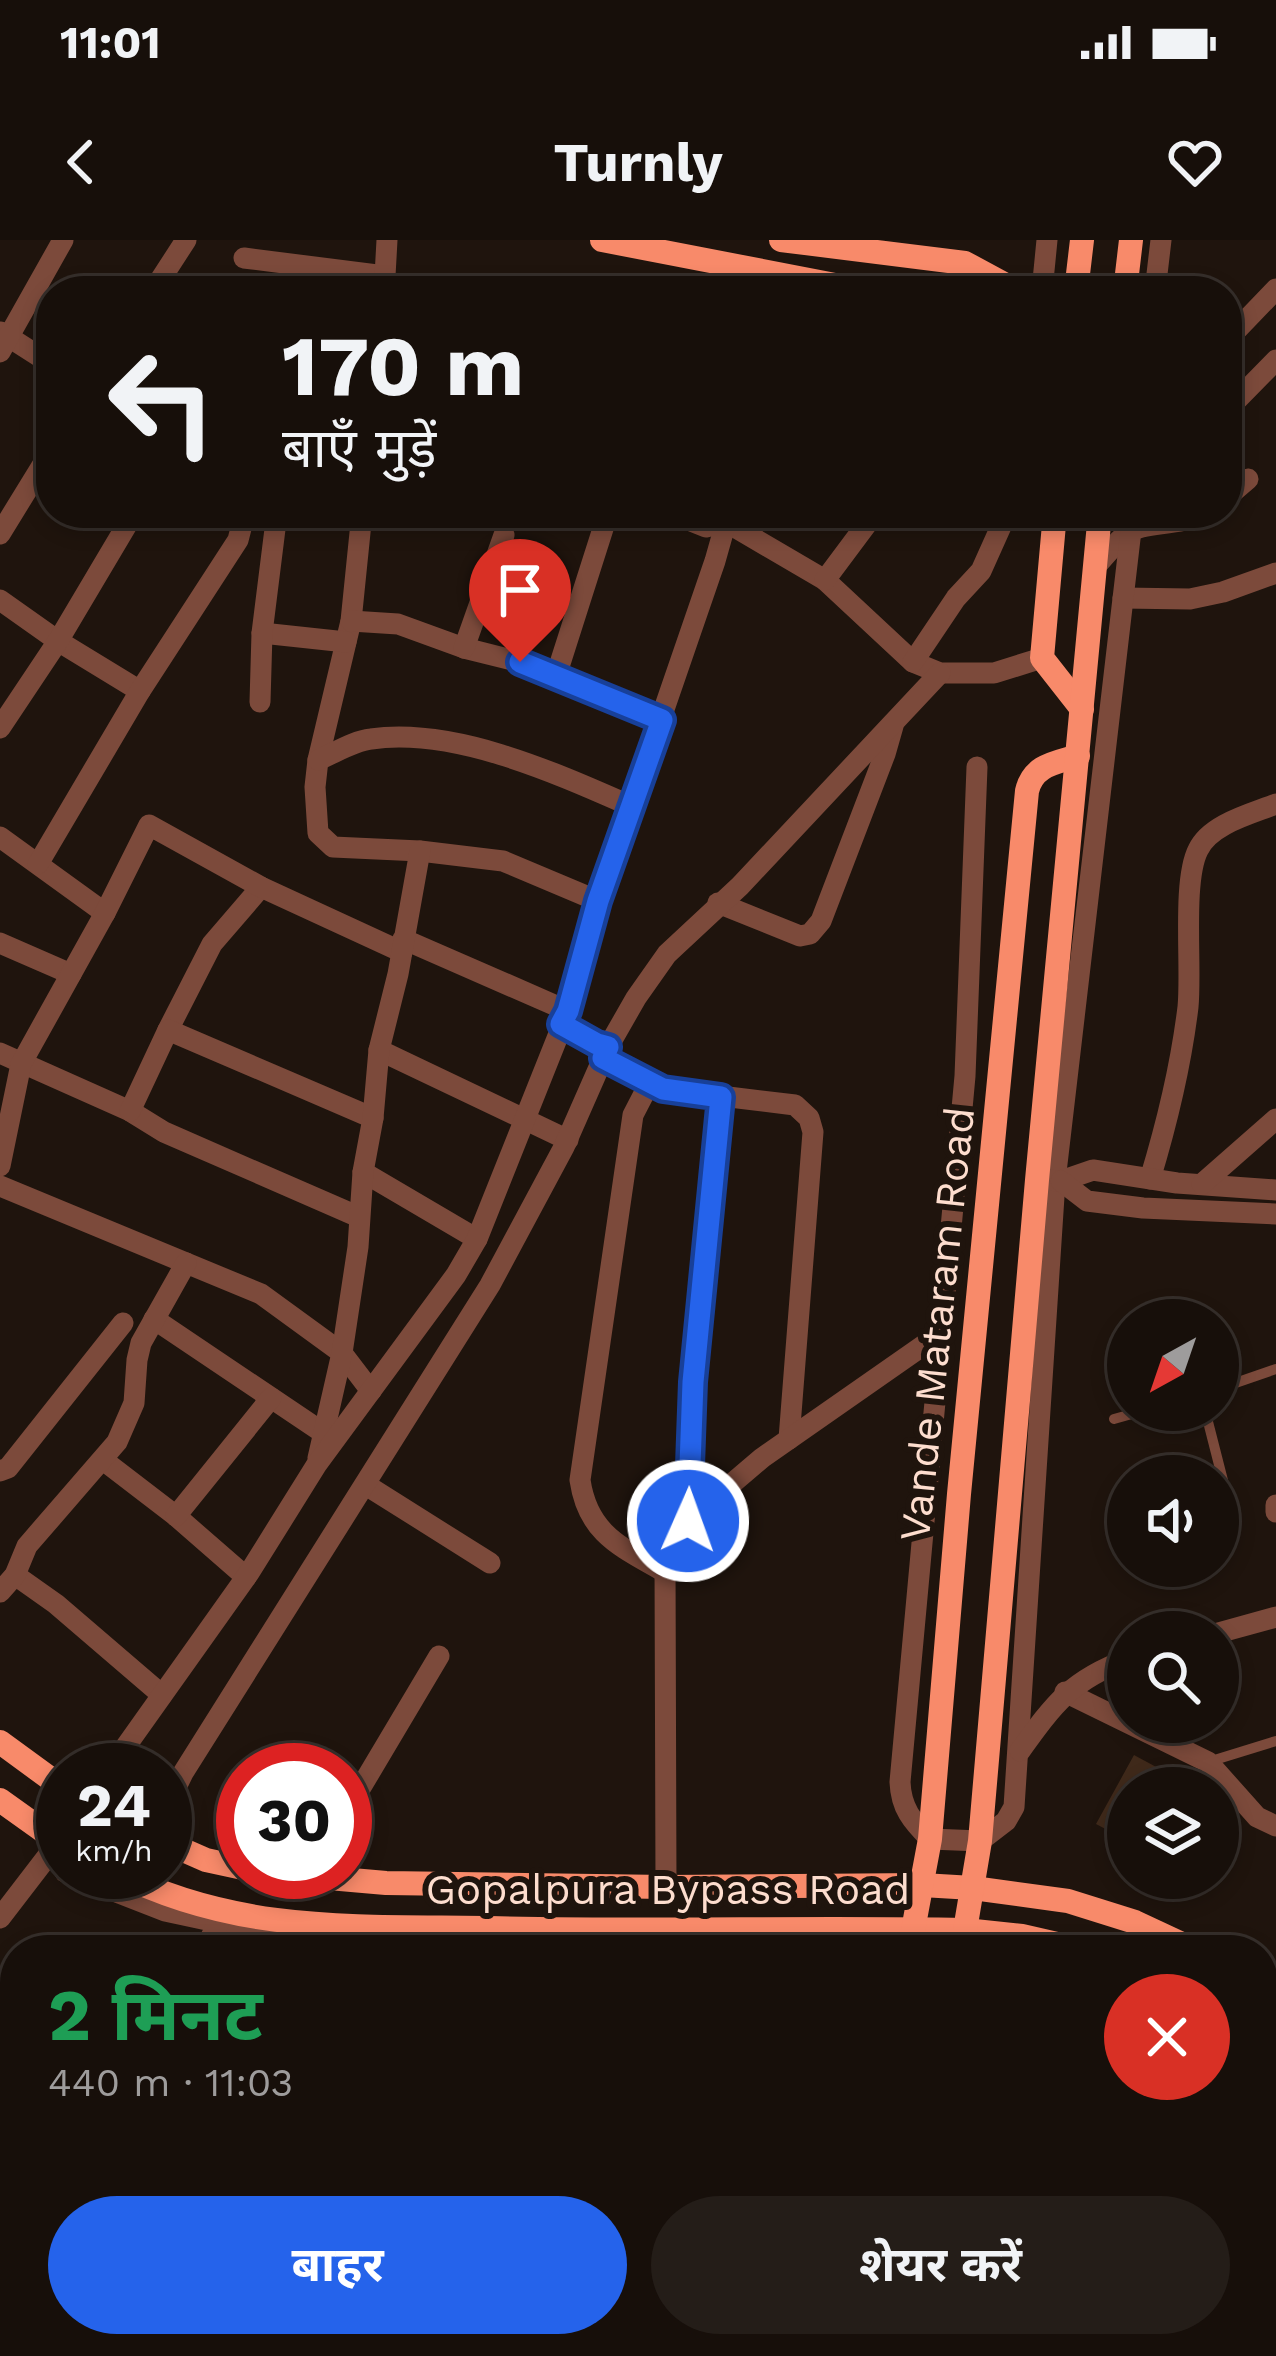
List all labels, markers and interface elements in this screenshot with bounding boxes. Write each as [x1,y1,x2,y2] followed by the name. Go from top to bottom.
[60,16,161,69] text: 11:01
[48,129,114,195] icon: back
[1162,129,1228,195] icon: heart
[553,131,723,194] text: Turnly
[282,317,524,415] text: 170 m
[84,324,240,480] icon: left
[282,417,436,480] text: बाएँ मुड़ें
[469,539,571,662] pin
[487,557,553,623] icon: arrive
[890,1104,984,1544] street label: Vande Mataram Road
[1107,1299,1239,1431] north arrow
[1107,1299,1239,1899] map controls
[1107,1455,1239,1587] button: sound
[625,1458,751,1584] position arrow
[1107,1611,1239,1743] button: search
[216,1743,372,1899] speed limit sign: 30
[1107,1767,1239,1899] button: layers
[77,1770,151,1841] text: 24
[75,1833,153,1868] text: km/h
[426,1865,910,1914] street label: Gopalpura Bypass Road
[48,1973,263,2057] text: 2 मिनट
[1104,1974,1230,2100] button: close
[48,2060,293,2105] text: 440 m · 11:03
[48,2196,627,2334] button: बाहर
[651,2196,1230,2334] button: शेयर करें

